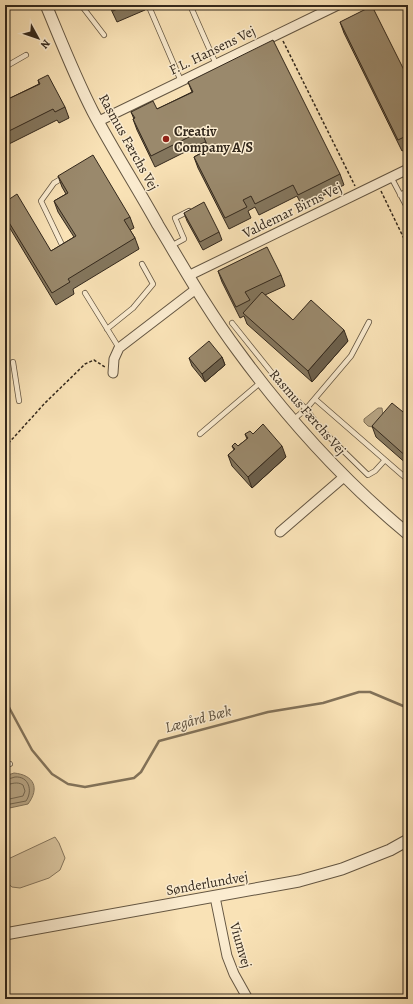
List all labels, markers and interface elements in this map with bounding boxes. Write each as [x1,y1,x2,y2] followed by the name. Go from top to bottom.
[18,18,58,58] north arrow
[166,21,259,80] street label: F.L. Hansens Vej
[37,36,54,52] text: N
[94,90,163,194] street label: Rasmus Færchs Vej
[174,122,253,157] place label: Creativ Company A/S
[161,134,171,144] marker: Creativ Company A/S
[238,178,345,243] street label: Valdemar Birns Vej
[265,365,350,459] street label: Rasmus Færchs Vej
[163,700,234,737] water label: Lægård Bæk
[165,867,250,900] street label: Sønderlundvej
[225,919,256,970] street label: Viumvej

